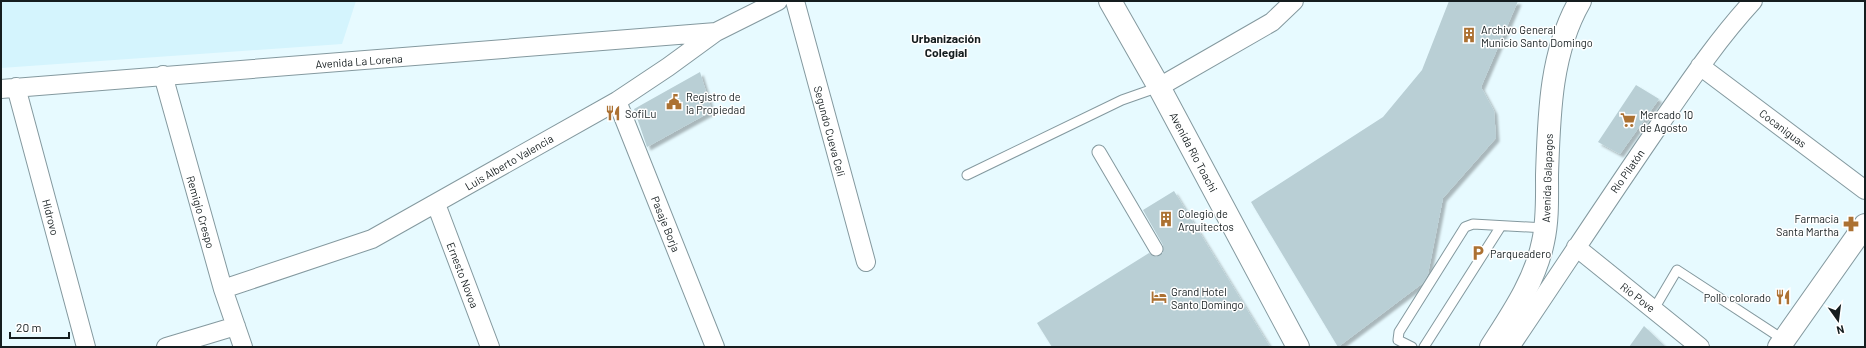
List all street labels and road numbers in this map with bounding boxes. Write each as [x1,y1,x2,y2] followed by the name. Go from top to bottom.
[315,51,403,71] street label: Avenida La Lorena
[812,84,848,178] street label: Segundo Cueva Celi
[1757,106,1809,150] street label: Cocaniguas
[1167,110,1221,194] street label: Avenida Río Toachi
[463,131,555,193] street label: Luis Alberto Valencia
[1539,133,1555,223] street label: Avenida Galapagos
[1607,147,1647,195] street label: Río Pilatón
[184,174,218,250] street label: Remigio Crespo
[649,194,683,254] street label: Pasaje Borja
[40,198,62,236] street label: Hidrovo
[444,240,482,310] street label: Ernesto Novoa
[1618,279,1658,315] street label: Río Pove

